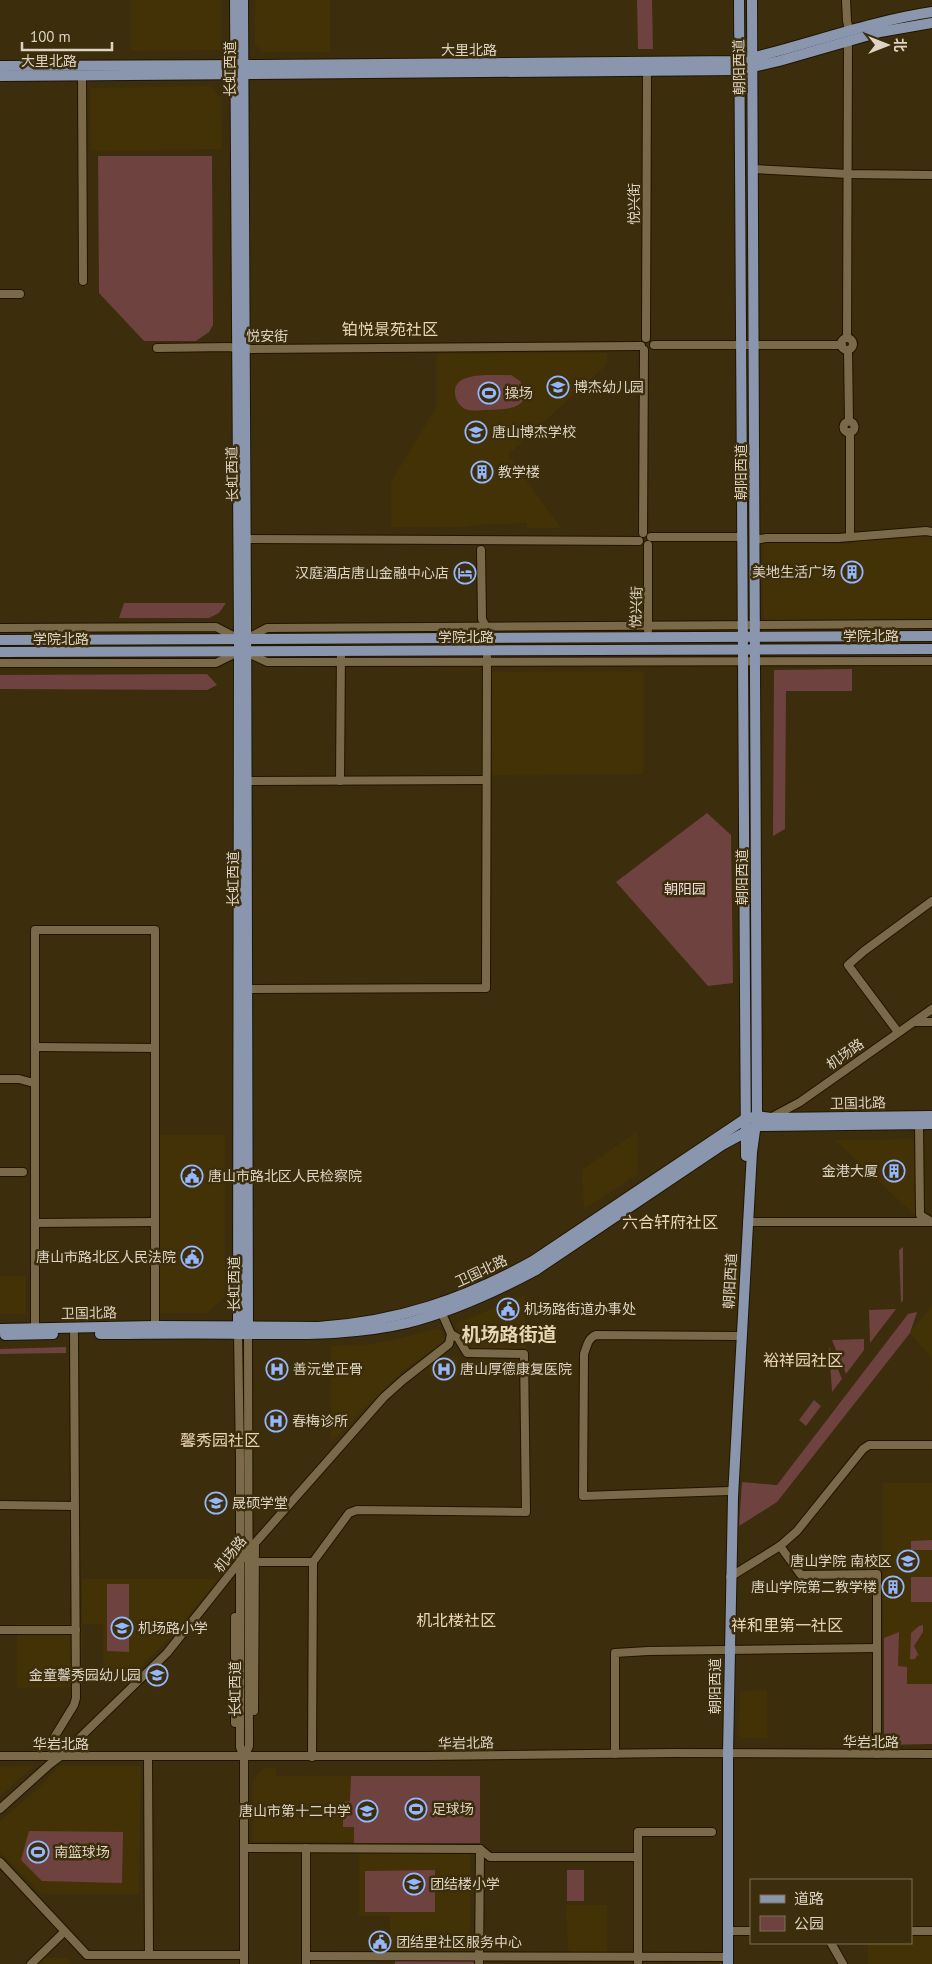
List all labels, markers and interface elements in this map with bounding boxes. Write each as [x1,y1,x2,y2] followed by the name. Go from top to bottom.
[22,20,112,52] scale bar
[862,20,912,70] north arrow
[30,27,71,46] text: 100 m
[891,38,909,52] text: 北
[730,39,748,95] street label: 朝阳西道
[221,41,239,97] street label: 长虹西道
[441,41,497,59] street label: 大里北路
[21,52,77,70] street label: 大里北路
[625,183,643,225] street label: 悦兴街
[342,319,438,339] district label: 铂悦景苑社区
[246,327,288,345] street label: 悦安街
[546,375,570,399] school or university icon: 博杰幼儿园
[574,378,644,396] place label: 博杰幼儿园
[477,381,501,405] sports icon: 操场
[505,384,533,402] place label: 操场
[464,420,488,444] school or university icon: 唐山博杰学校
[492,423,576,441] place label: 唐山博杰学校
[732,444,750,500] street label: 朝阳西道
[223,446,241,502] street label: 长虹西道
[470,460,494,484] building icon: 教学楼
[498,463,540,481] place label: 教学楼
[840,560,864,584] building icon: 美地生活广场
[453,561,477,585] hotel icon: 汉庭酒店唐山金融中心店
[752,563,836,581] place label: 美地生活广场
[295,564,449,582] place label: 汉庭酒店唐山金融中心店
[626,586,646,628] street label: 悦兴街
[843,627,899,645] street label: 学院北路
[438,628,494,646] street label: 学院北路
[33,630,89,648] street label: 学院北路
[733,849,751,905] street label: 朝阳西道
[224,851,242,907] street label: 长虹西道
[664,880,706,898] park label: 朝阳园
[823,1035,867,1073] street label: 机场路
[830,1094,886,1112] street label: 卫国北路
[882,1159,906,1183] building icon: 金港大厦
[822,1162,878,1180] place label: 金港大厦
[180,1164,204,1188] public building icon: 唐山市路北区人民检察院
[208,1167,362,1185] place label: 唐山市路北区人民检察院
[622,1212,718,1232] district label: 六合轩府社区
[180,1245,204,1269] public building icon: 唐山市路北区人民法院
[36,1248,176,1266] place label: 唐山市路北区人民法院
[452,1251,510,1291] street label: 卫国北路
[720,1253,740,1309] street label: 朝阳西道
[225,1256,243,1312] street label: 长虹西道
[496,1297,520,1321] public building icon: 机场路街道办事处
[524,1300,636,1318] place label: 机场路街道办事处
[61,1304,117,1322] street label: 卫国北路
[461,1322,557,1346] district label: 机场路街道
[763,1350,843,1370] district label: 裕祥园社区
[265,1357,289,1381] hospital icon: 善沅堂正骨
[432,1357,456,1381] hospital icon: 唐山厚德康复医院
[293,1360,363,1378] place label: 善沅堂正骨
[460,1360,572,1378] place label: 唐山厚德康复医院
[264,1409,288,1433] hospital icon: 春梅诊所
[292,1412,348,1430] place label: 春梅诊所
[180,1430,260,1450] district label: 馨秀园社区
[204,1491,228,1515] school or university icon: 晟硕学堂
[232,1494,288,1512] place label: 晟硕学堂
[210,1532,250,1576] street label: 机场路
[896,1549,920,1573] school or university icon: 唐山学院 南校区
[790,1552,892,1570] place label: 唐山学院 南校区
[881,1575,905,1599] building icon: 唐山学院第二教学楼
[751,1578,877,1596] place label: 唐山学院第二教学楼
[416,1610,496,1630] district label: 机北楼社区
[731,1615,843,1635] district label: 祥和里第一社区
[110,1616,134,1640] school or university icon: 机场路小学
[138,1619,208,1637] place label: 机场路小学
[706,1658,724,1714] street label: 朝阳西道
[226,1661,244,1717] street label: 长虹西道
[145,1663,169,1687] school or university icon: 金童馨秀园幼儿园
[29,1666,141,1684] place label: 金童馨秀园幼儿园
[843,1733,899,1751] street label: 华岩北路
[438,1734,494,1752] street label: 华岩北路
[33,1735,89,1753] street label: 华岩北路
[404,1797,428,1821] sports icon: 足球场
[355,1799,379,1823] school or university icon: 唐山市第十二中学
[432,1800,474,1818] place label: 足球场
[239,1802,351,1820] place label: 唐山市第十二中学
[26,1840,50,1864] sports icon: 南篮球场
[54,1843,110,1861] place label: 南篮球场
[402,1872,426,1896] school or university icon: 团结楼小学
[430,1875,500,1893] place label: 团结楼小学
[750,1879,912,1944] legend
[794,1889,824,1908] text: 道路
[794,1914,824,1933] text: 公园
[368,1930,392,1954] public building icon: 团结里社区服务中心
[396,1933,522,1951] place label: 团结里社区服务中心

